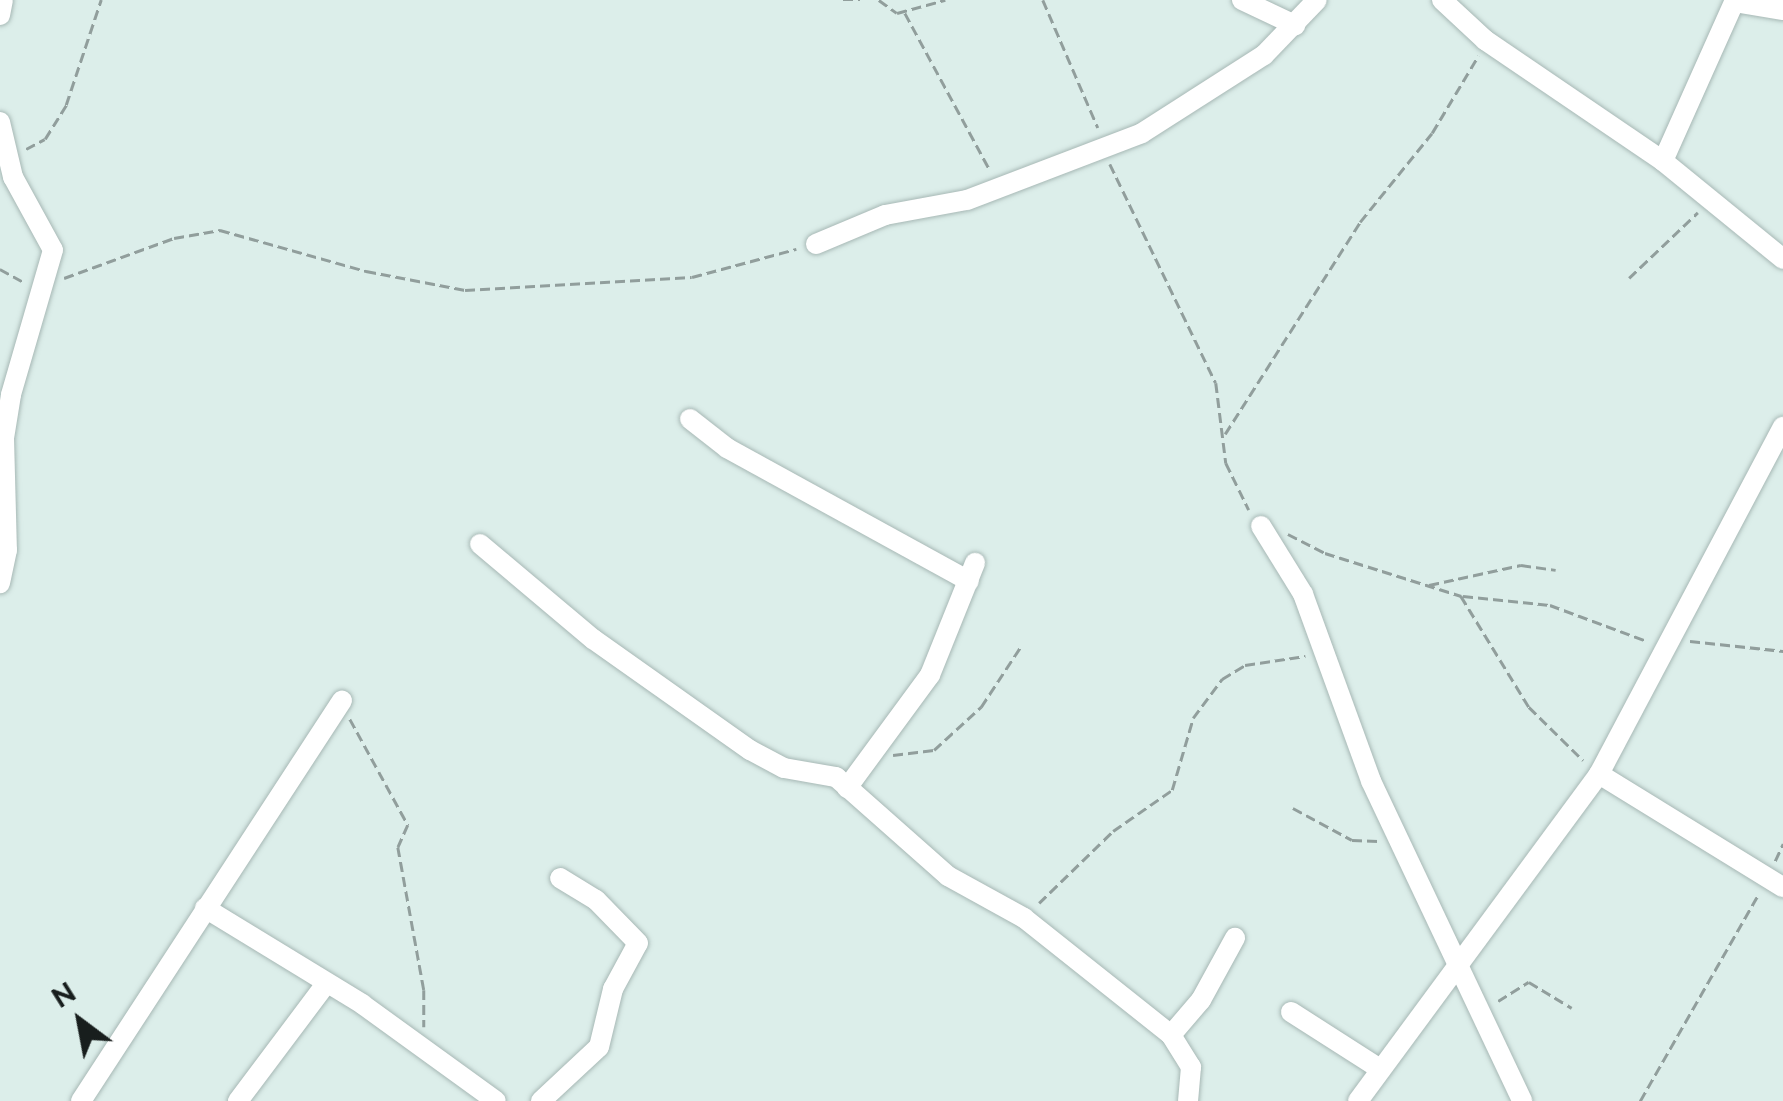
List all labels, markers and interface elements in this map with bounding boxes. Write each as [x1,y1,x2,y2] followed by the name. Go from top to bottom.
[30,971,130,1071] north arrow
[46,975,82,1015] text: N

